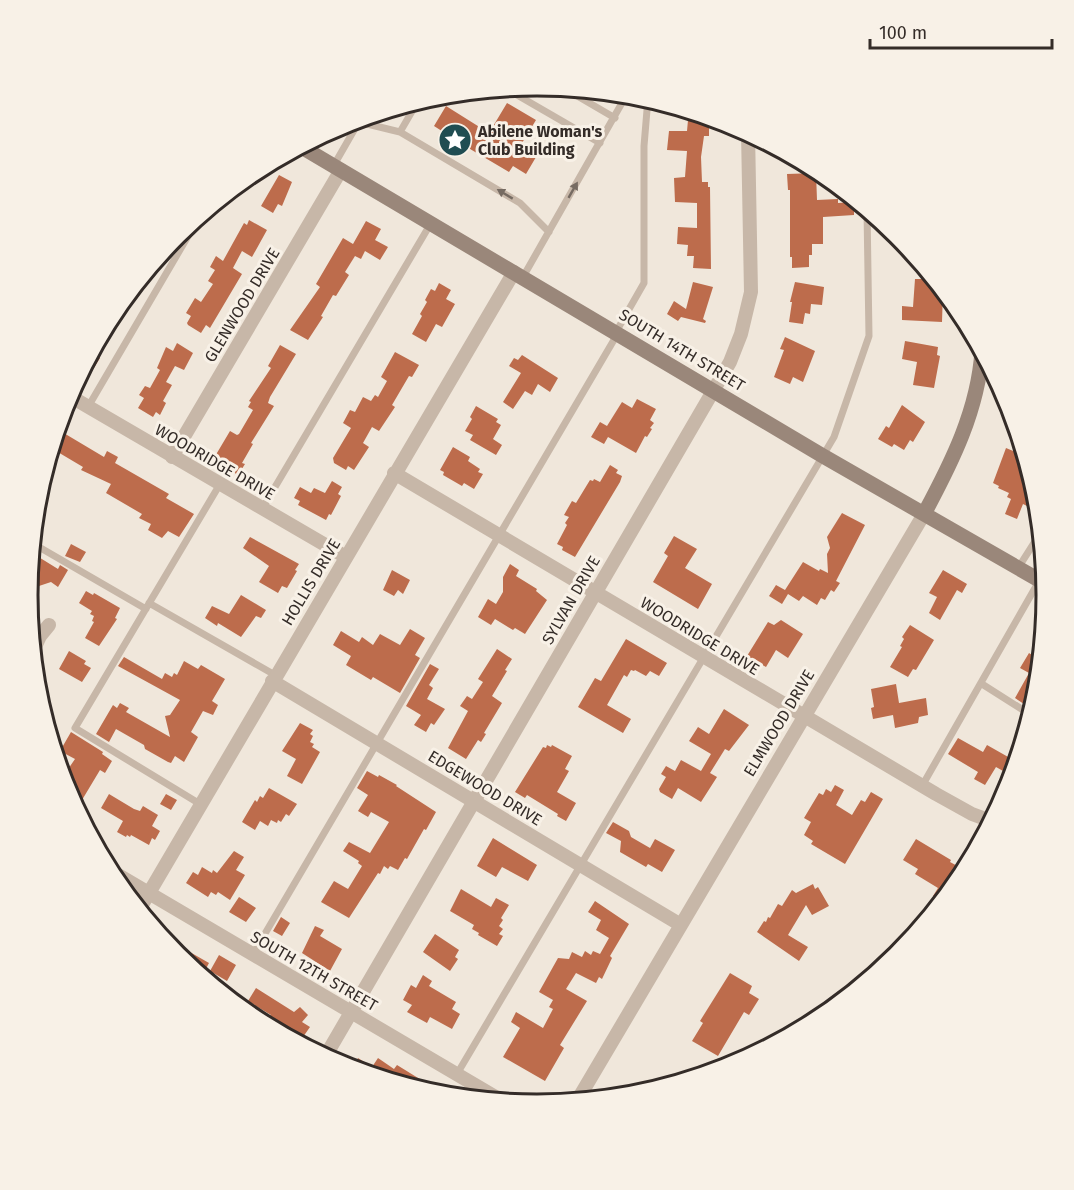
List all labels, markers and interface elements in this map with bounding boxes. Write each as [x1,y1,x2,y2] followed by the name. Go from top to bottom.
[870,12,1052,50] scale bar
[879,22,927,44] text: 100 m
[437,122,473,158] place icon: Abilene Woman's Club Building
[477,122,603,159] place label: Abilene Woman's Club Building
[568,181,578,198] one-way arrow
[496,189,513,199] one-way arrow
[200,245,284,365] street label: GLENWOOD DRIVE
[616,305,749,395] street label: SOUTH 14TH STREET
[152,420,278,504] street label: WOODRIDGE DRIVE
[278,535,344,629] street label: HOLLIS DRIVE
[538,552,604,648] street label: SYLVAN DRIVE
[637,593,763,679] street label: WOODRIDGE DRIVE
[740,666,818,780] street label: ELMWOOD DRIVE
[425,746,545,830] street label: EDGEWOOD DRIVE
[247,927,381,1015] street label: SOUTH 12TH STREET

